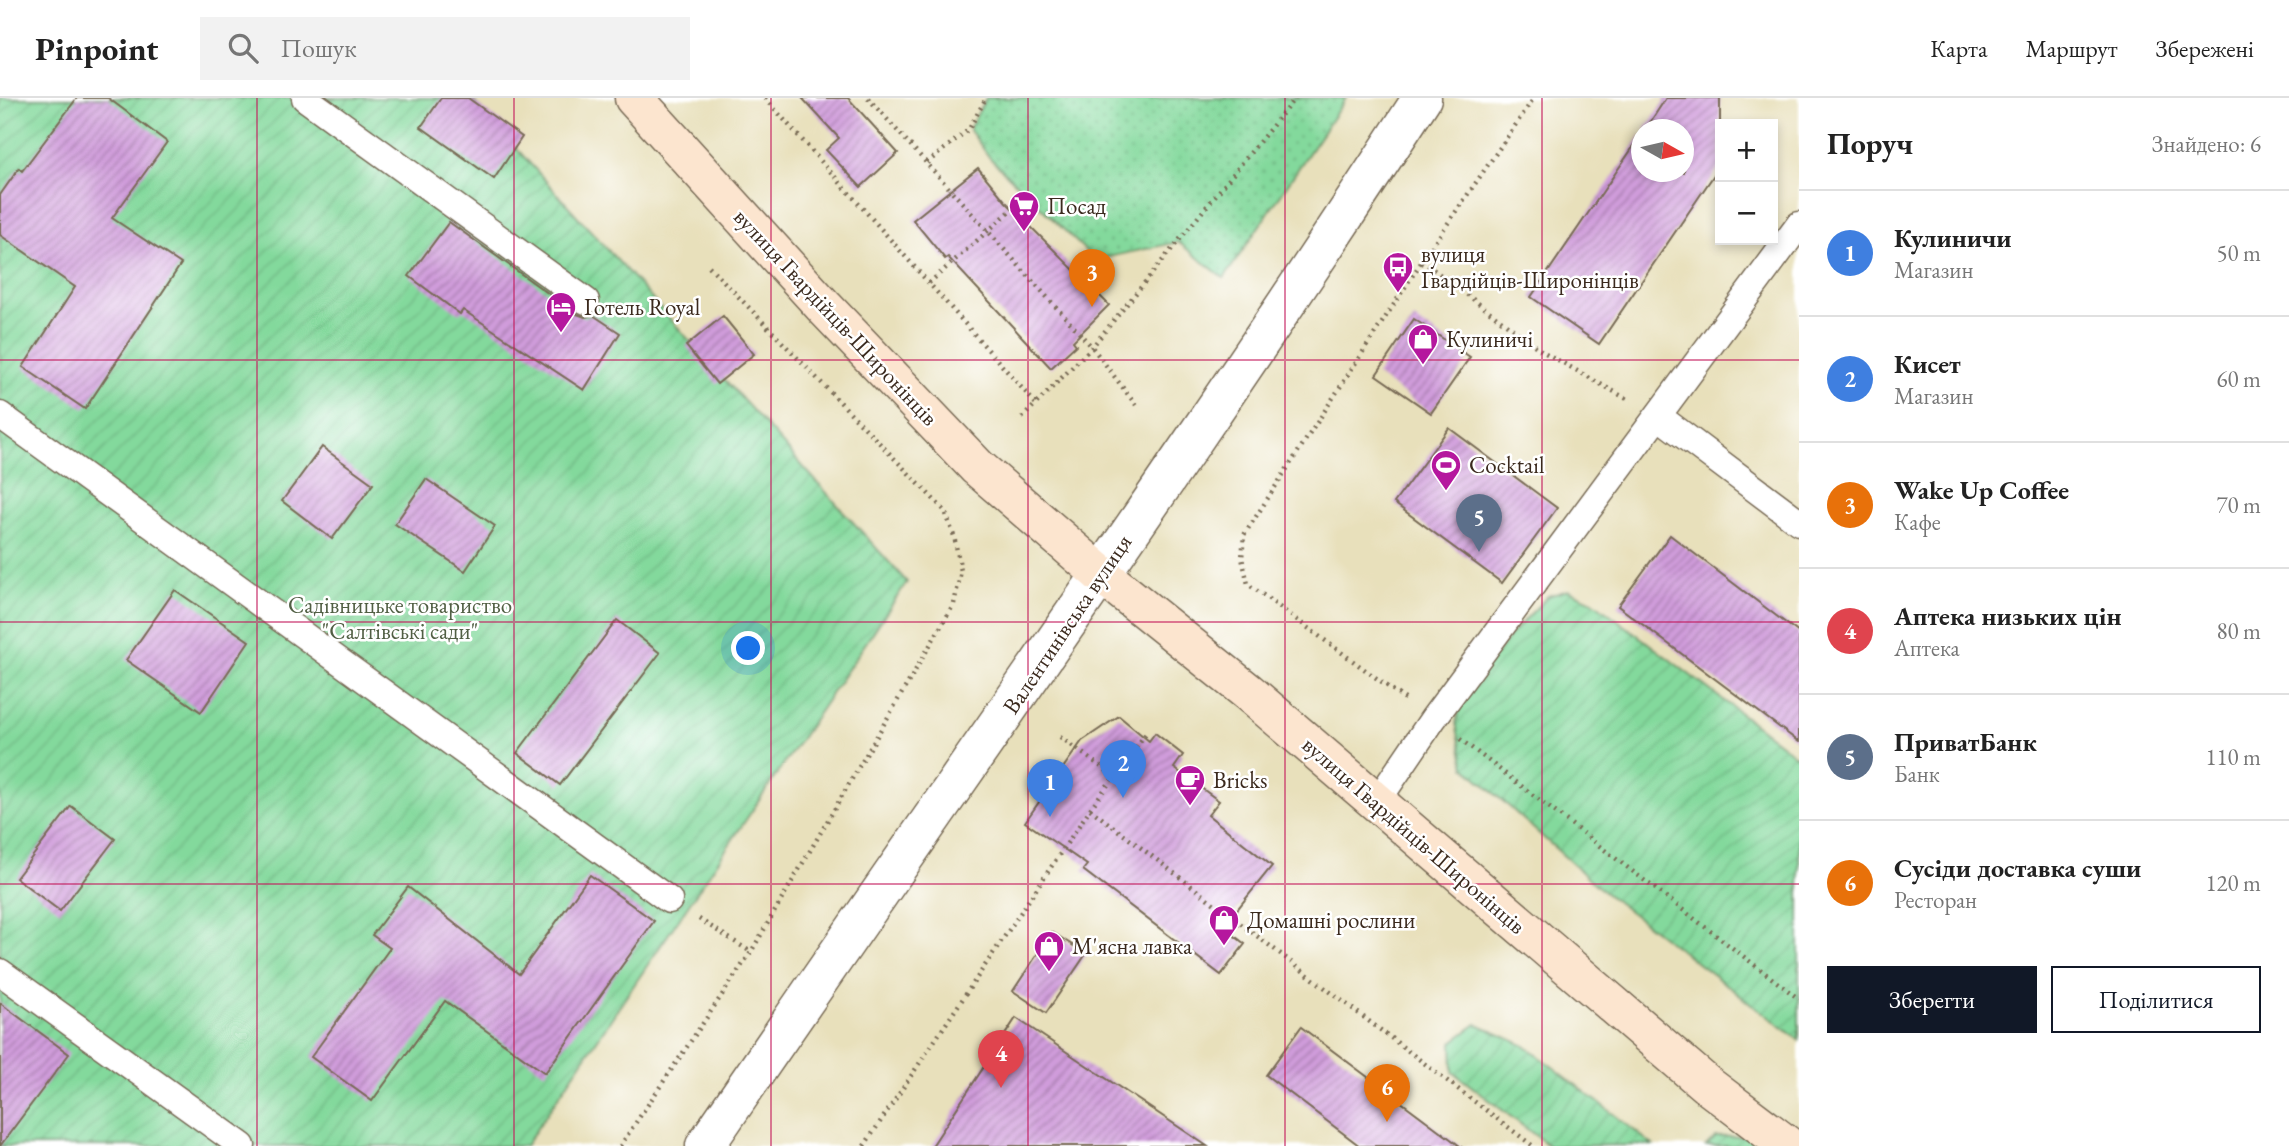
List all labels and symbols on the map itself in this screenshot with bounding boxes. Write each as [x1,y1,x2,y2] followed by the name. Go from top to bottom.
[1631,119,1694,182] north arrow
[1007,189,1041,233] supermarket icon: Посад
[1047,191,1107,221] place label: Посад
[727,202,945,432] street label: вулиця Гвардійців-Широнінців
[1421,239,1639,295] place label: вулиця Гвардійців-Широнінців
[1069,249,1115,307] pin: 3
[1381,250,1415,294] bus stop icon: вулиця Гвардійців-Широнінців
[544,290,578,334] hotel icon: Готель Royal
[584,292,701,322] place label: Готель Royal
[1406,322,1440,366] shop icon: Кулиничі
[1446,324,1533,354] place label: Кулиничі
[1429,448,1463,492] sports icon: Cocktail
[1469,450,1545,480] place label: Cocktail
[1456,494,1502,552] pin: 5
[996,528,1138,720] street label: Валентинівська вулиця
[288,590,512,646] park label: Садівницьке товариство "Салтівські сади"
[731,631,765,665] your location
[1296,730,1532,940] street label: вулиця Гвардійців-Широнінців
[1100,740,1146,798] pin: 2
[1027,759,1073,817] pin: 1
[1173,763,1207,807] cafe icon: Bricks
[1213,765,1267,795] place label: Bricks
[1207,903,1241,947] shop icon: Домашні рослини
[1247,905,1416,935] place label: Домашні рослини
[1032,929,1066,973] shop icon: М'ясна лавка
[1072,931,1193,961] place label: М'ясна лавка
[978,1030,1024,1088] pin: 4
[1364,1064,1410,1122] pin: 6

